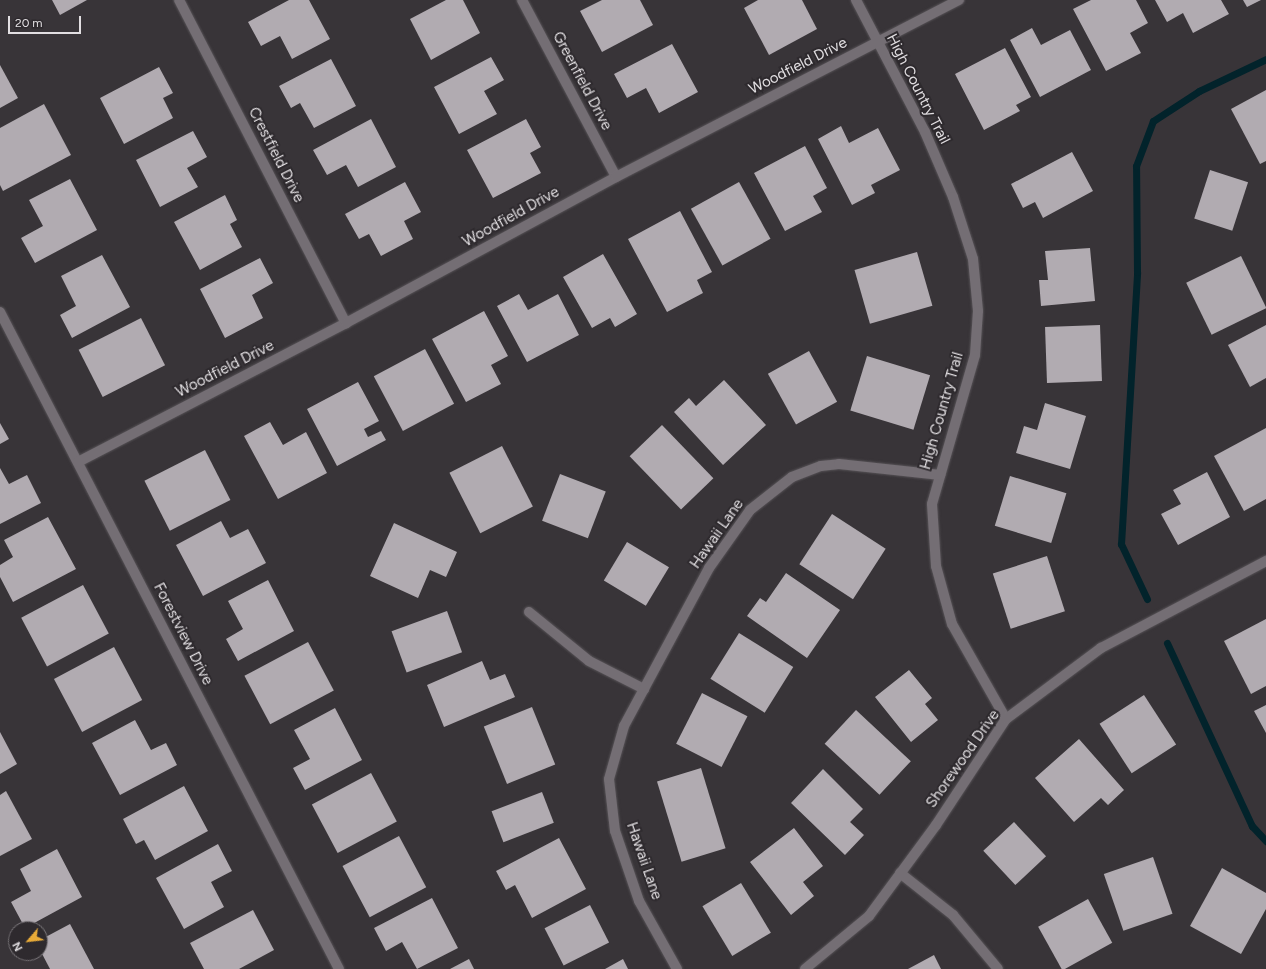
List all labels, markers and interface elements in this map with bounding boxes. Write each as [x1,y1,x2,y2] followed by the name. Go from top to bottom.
[10,8,83,34] scale bar
[15,16,43,30] text: 20 m
[548,29,616,133] street label: Greenfield Drive
[882,31,954,147] street label: High Country Trail
[746,34,850,98] street label: Woodfield Drive
[244,104,308,206] street label: Crestfield Drive
[460,183,562,251] street label: Woodfield Drive
[173,337,277,401] street label: Woodfield Drive
[917,350,967,472] street label: High Country Trail
[686,496,748,572] street label: Hawaii Lane
[150,580,216,688] street label: Forestview Drive
[923,707,1003,811] street label: Shorewood Drive
[622,820,666,902] street label: Hawaii Lane
[8,921,48,961] north arrow
[10,940,26,953] text: N

